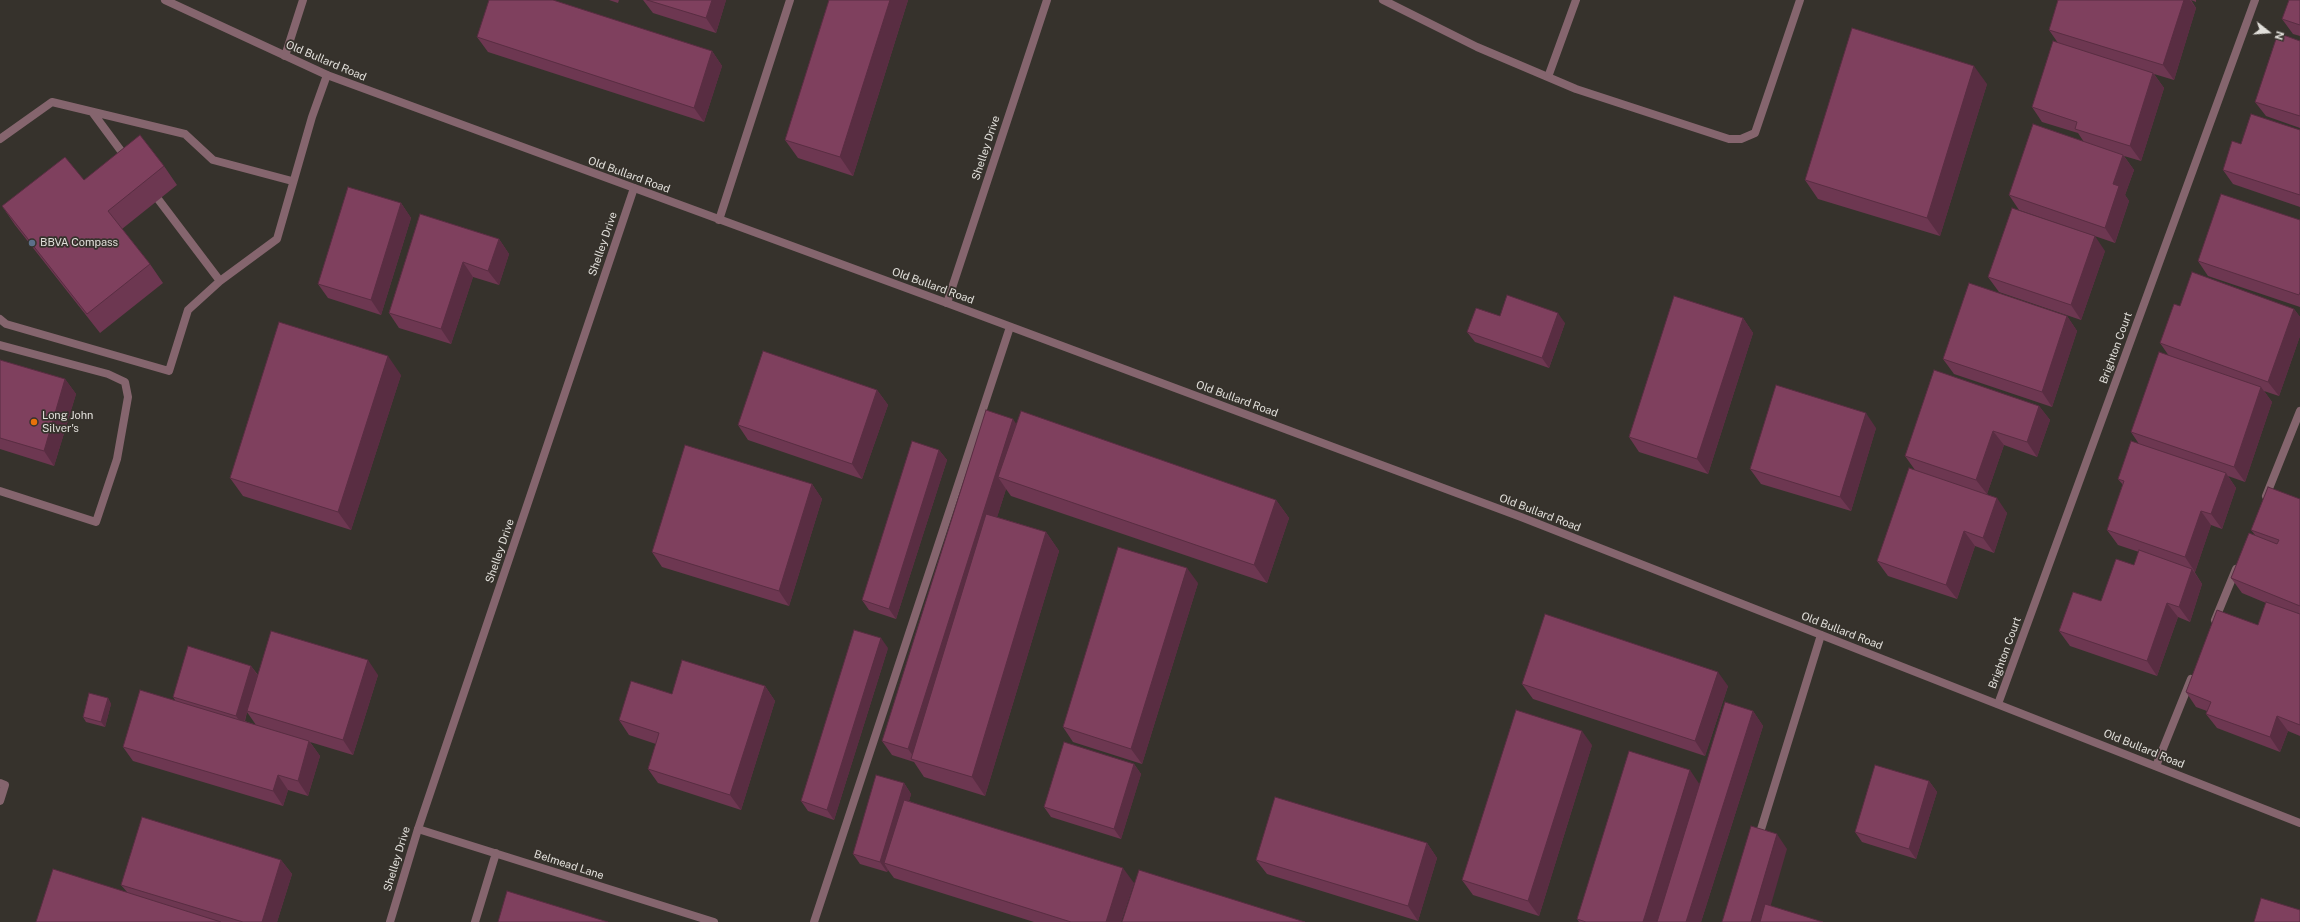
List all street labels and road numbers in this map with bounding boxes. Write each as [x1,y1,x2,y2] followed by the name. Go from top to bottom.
[284,38,368,84] street label: Old Bullard Road
[969,114,1003,182] street label: Shelley Drive
[586,154,672,196] street label: Old Bullard Road
[586,210,620,278] street label: Shelley Drive
[890,265,976,307] street label: Old Bullard Road
[2097,310,2135,386] street label: Brighton Court
[1194,378,1280,420] street label: Old Bullard Road
[1497,491,1583,535] street label: Old Bullard Road
[483,517,517,585] street label: Shelley Drive
[1799,609,1885,653] street label: Old Bullard Road
[1986,615,2024,691] street label: Brighton Court
[2102,727,2186,771] street label: Old Bullard Road
[381,825,413,893] street label: Shelley Drive
[532,847,606,883] street label: Belmead Lane

